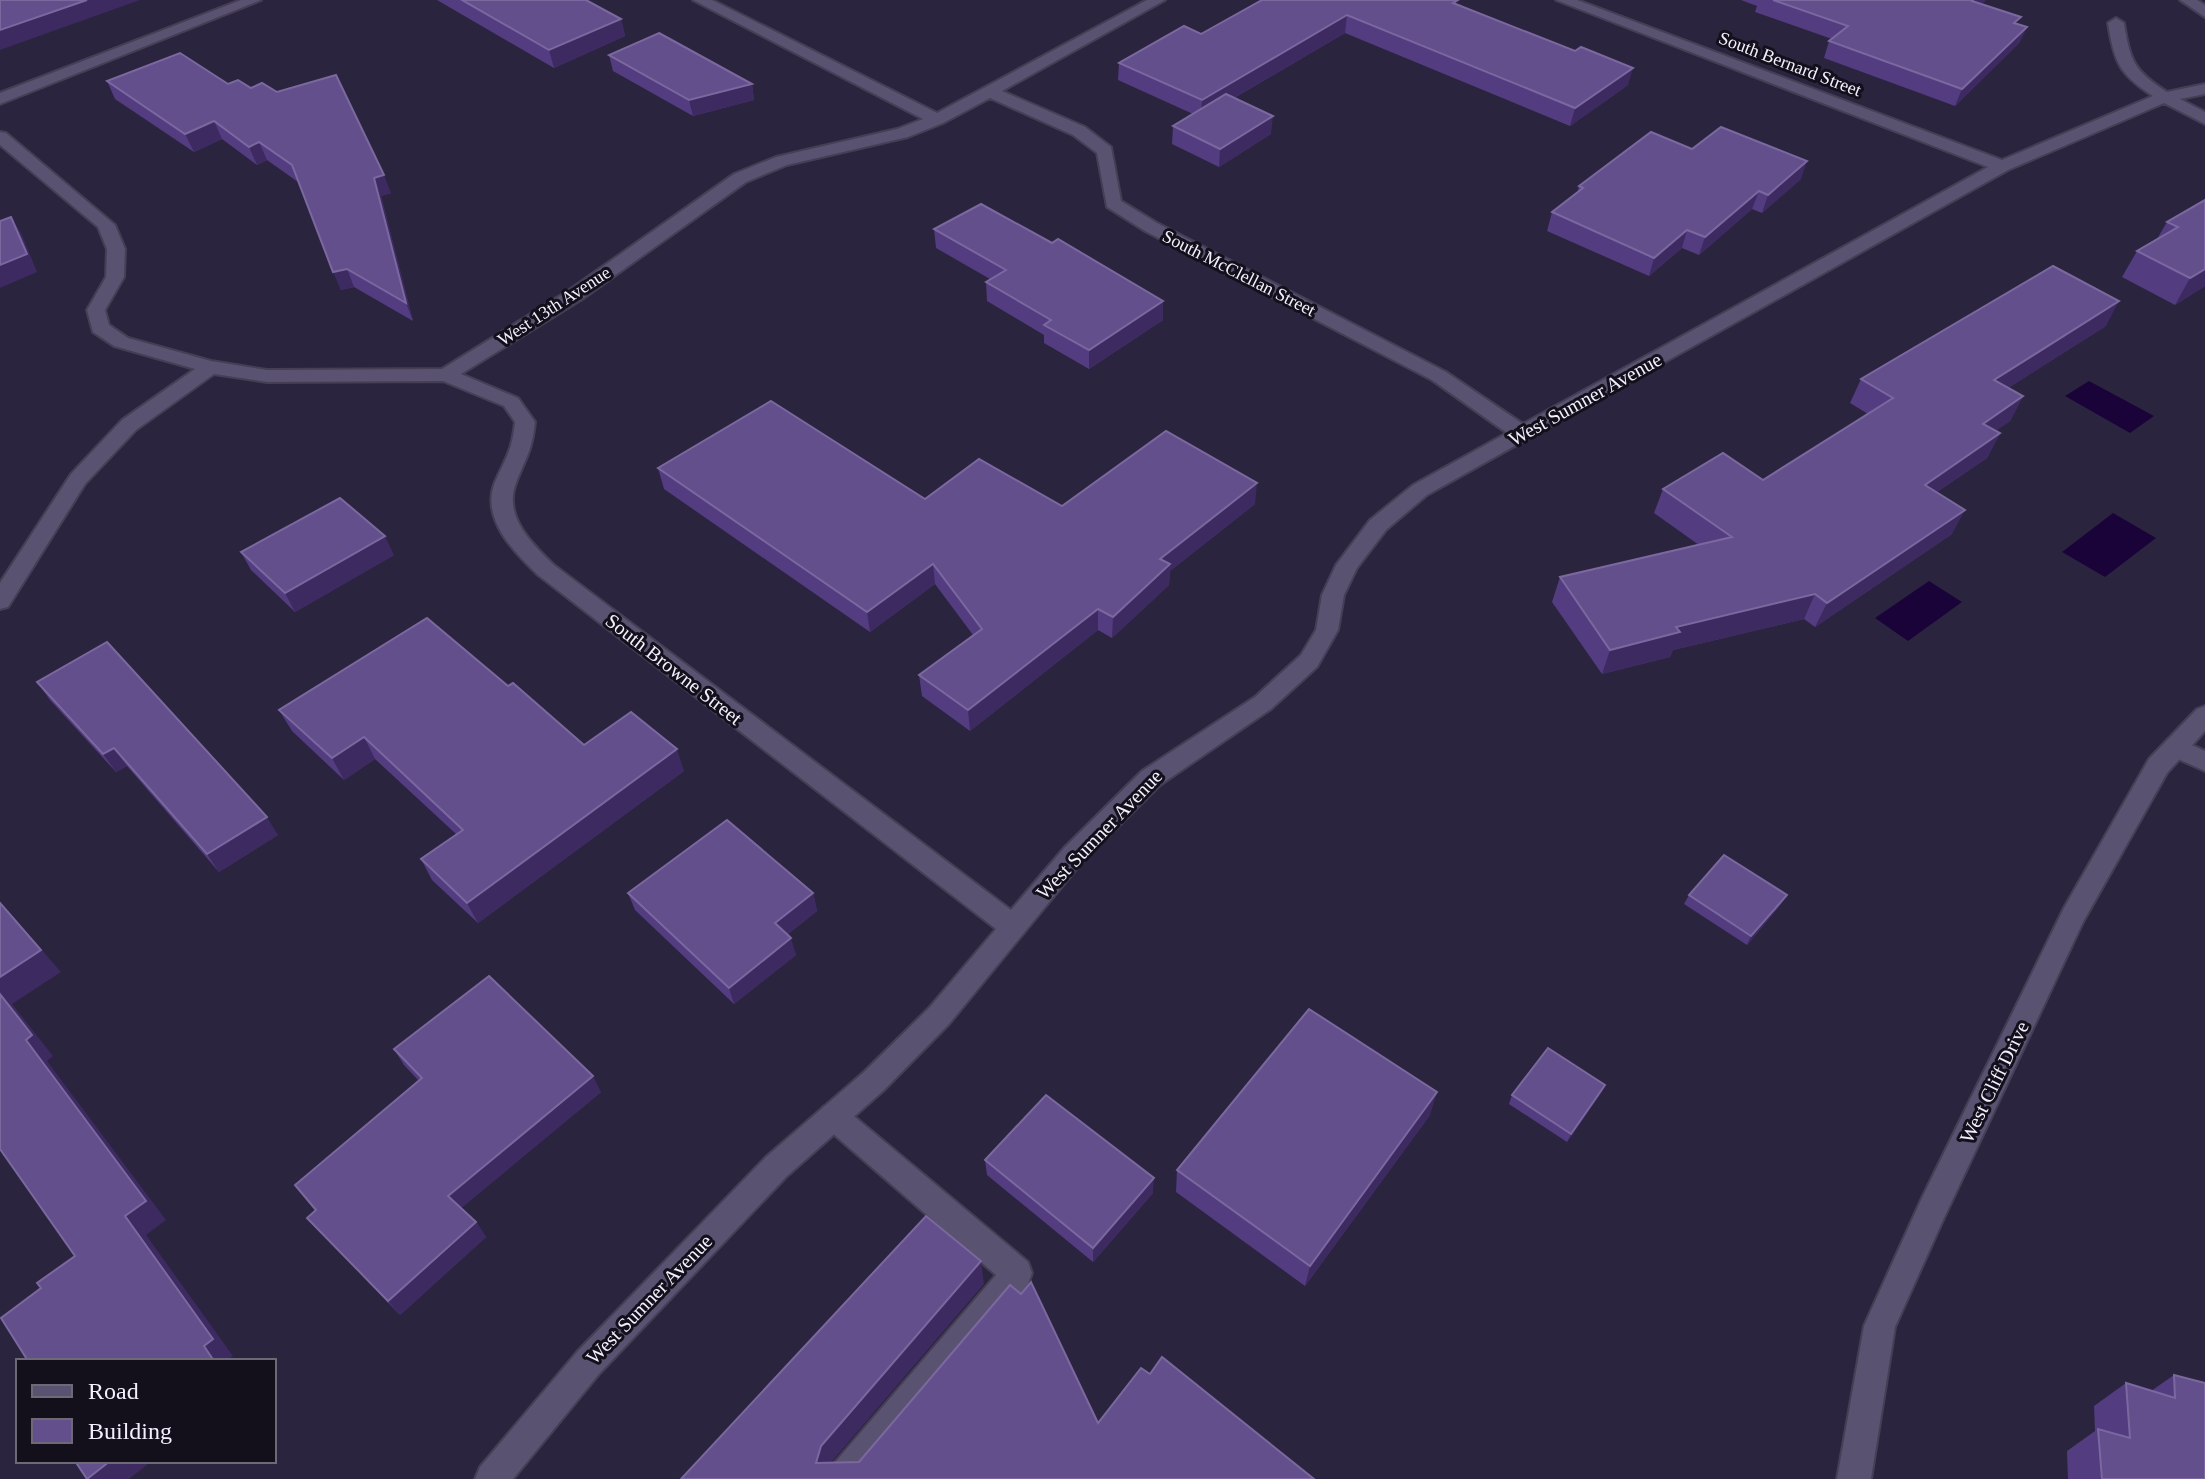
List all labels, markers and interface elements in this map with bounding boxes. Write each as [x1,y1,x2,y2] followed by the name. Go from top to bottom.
[1716,28,1864,100] street label: South Bernard Street
[1159,226,1319,320] street label: South McClellan Street
[494,262,614,350] street label: West 13th Avenue
[1505,348,1665,450] street label: West Sumner Avenue
[602,609,747,729] street label: South Browne Street
[1032,765,1166,903] street label: West Sumner Avenue
[1955,1018,2033,1146] street label: West Cliff Drive
[582,1230,716,1368] street label: West Sumner Avenue
[16,1359,276,1463] legend
[88,1378,139,1404] text: Road
[88,1418,172,1444] text: Building

